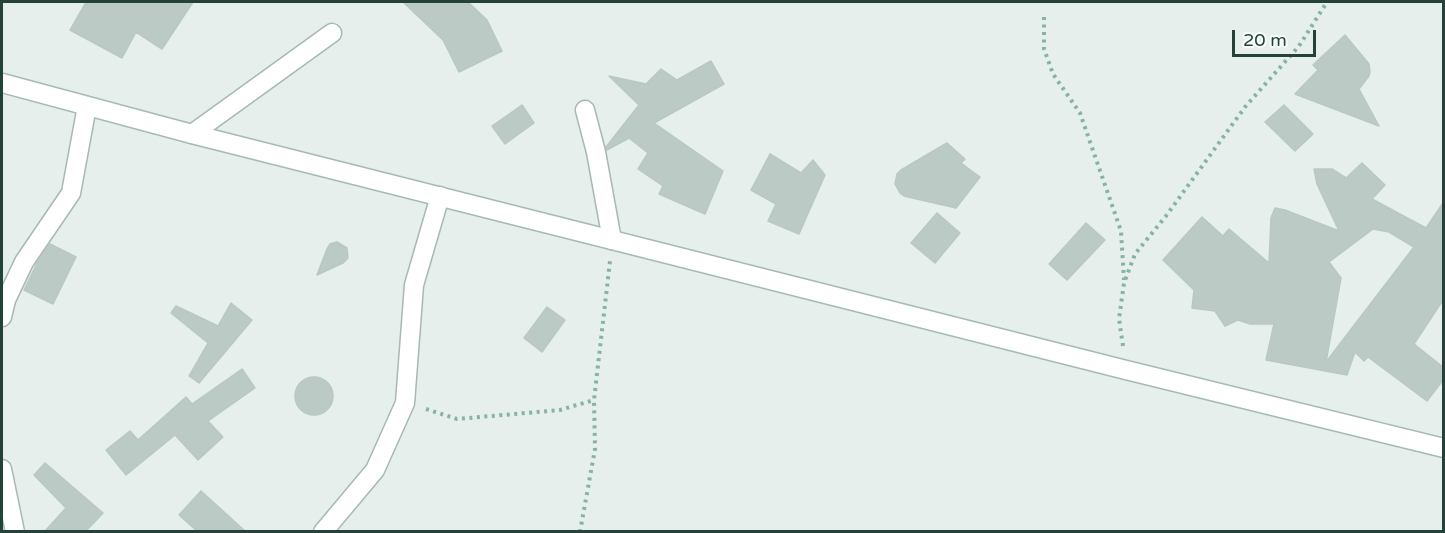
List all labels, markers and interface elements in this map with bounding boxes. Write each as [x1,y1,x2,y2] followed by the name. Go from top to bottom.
[1235,18,1319,56] scale bar
[1243,29,1287,51] text: 20 m

